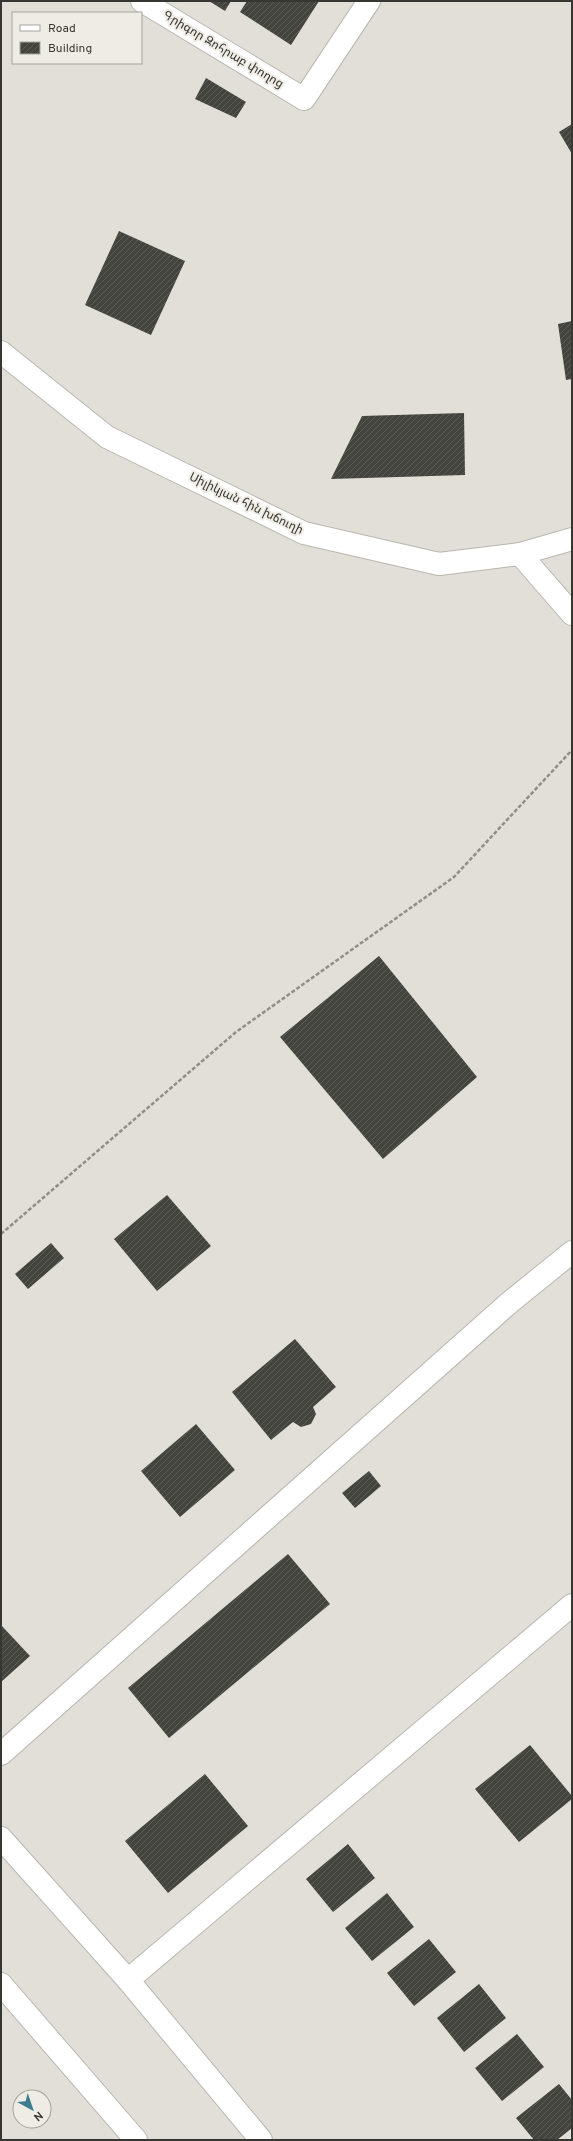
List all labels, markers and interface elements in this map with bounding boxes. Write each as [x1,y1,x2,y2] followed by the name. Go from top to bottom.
[160,8,286,92] street label: Գրիգոր Զոհրաբ փողոց
[12,12,142,64] legend
[48,21,76,37] text: Road
[48,41,92,57] text: Building
[186,469,306,539] street label: Սիլիկյան հին խճուղի
[12,2089,52,2129] north arrow
[30,2108,45,2124] text: N

